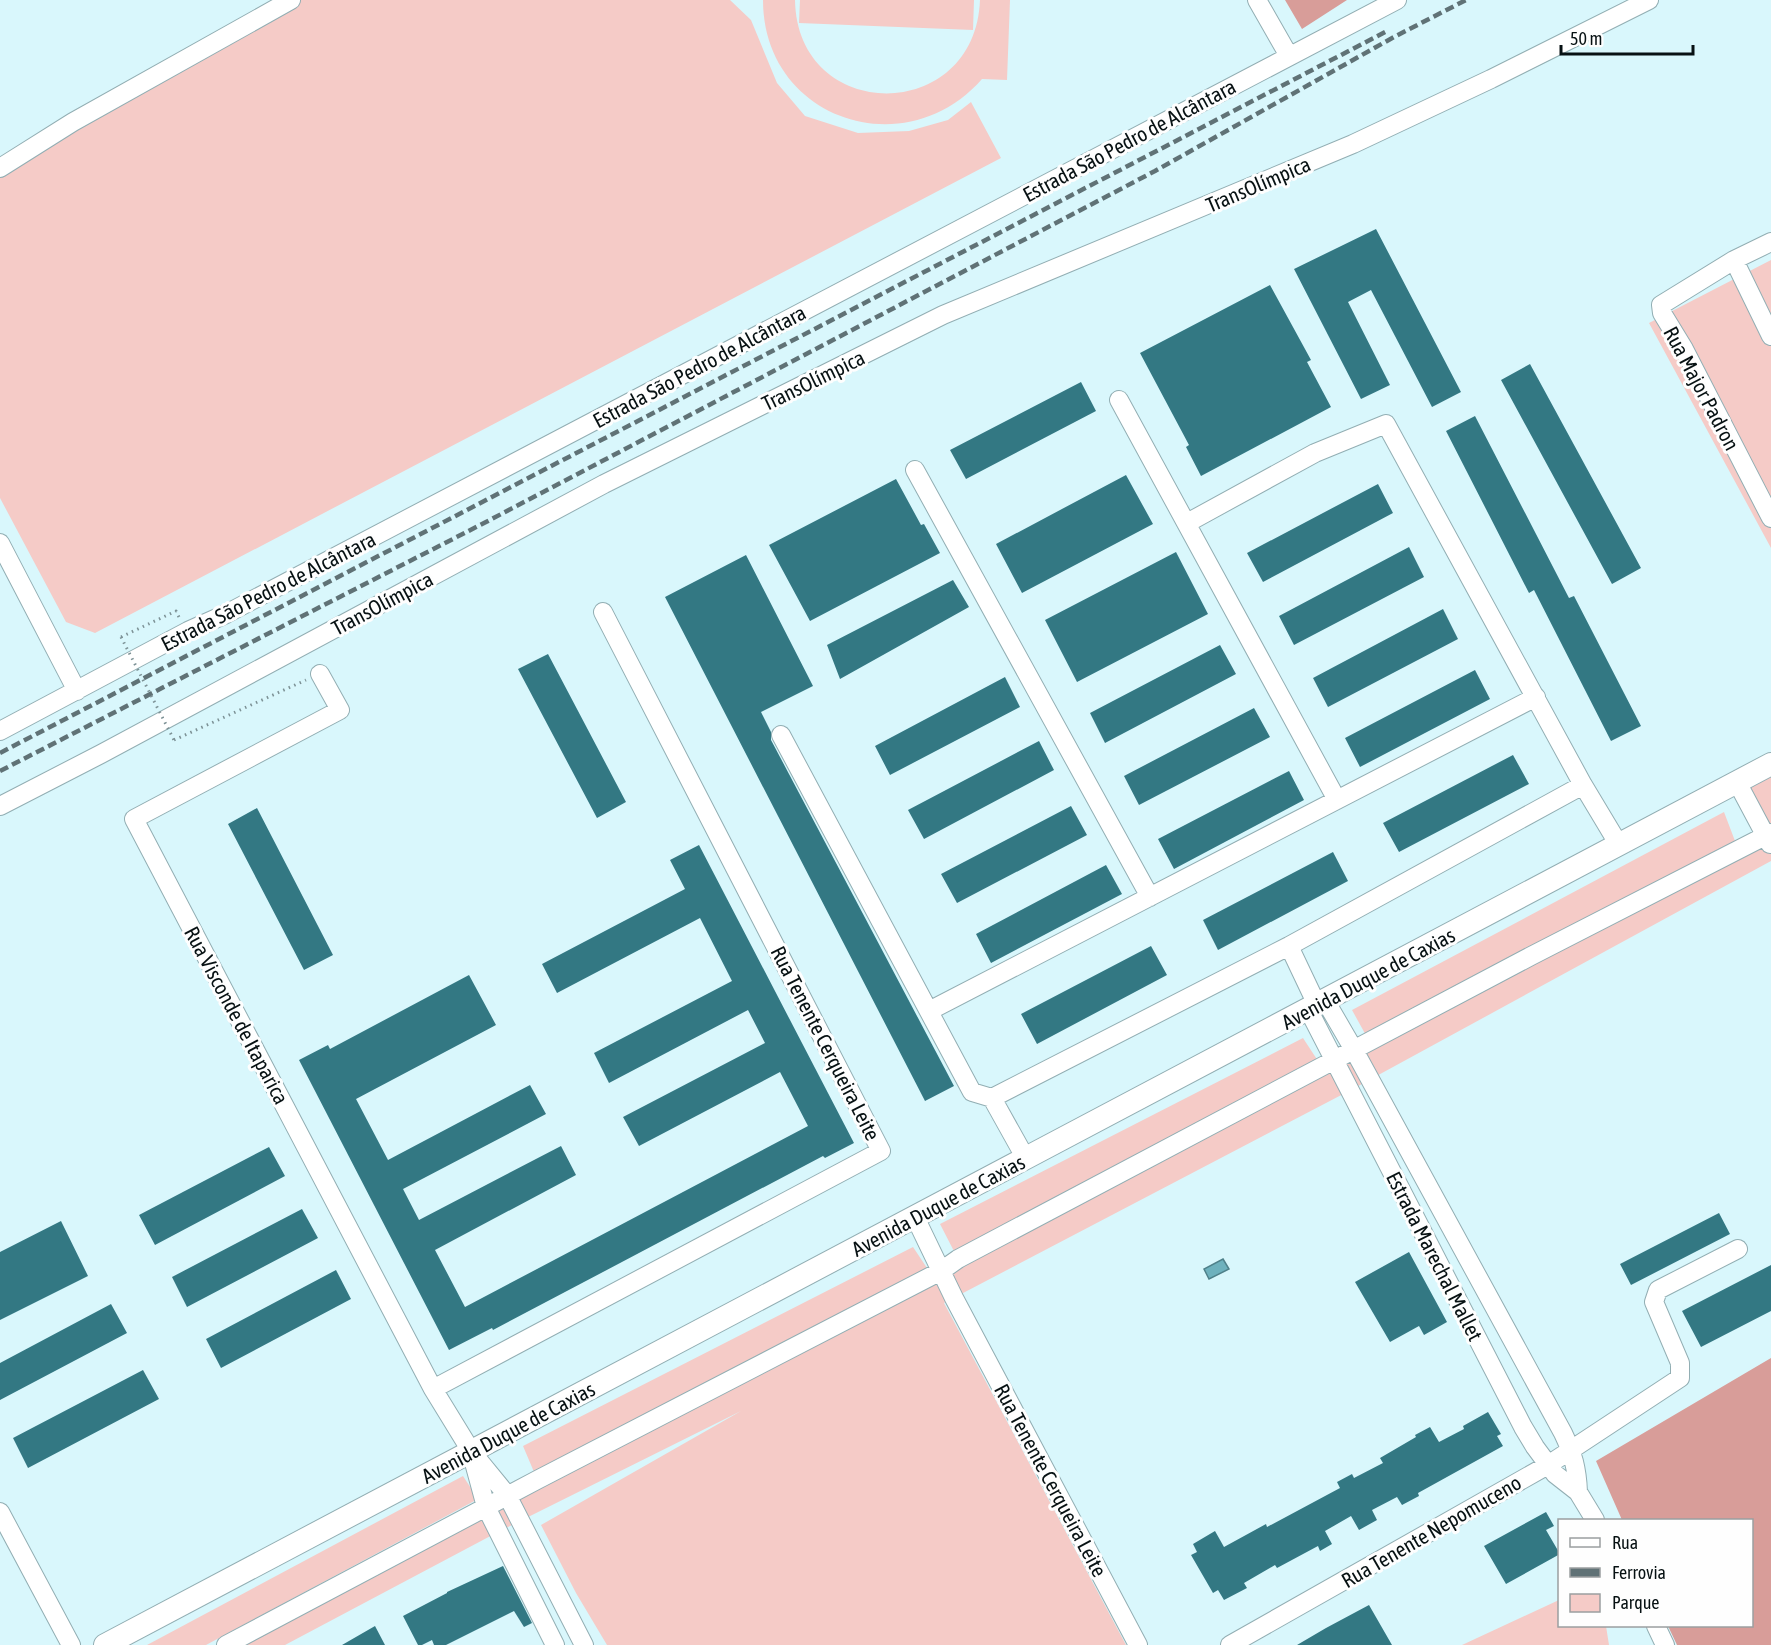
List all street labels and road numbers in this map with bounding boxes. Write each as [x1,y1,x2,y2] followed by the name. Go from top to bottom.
[1019,74,1239,206] street label: Estrada São Pedro de Alcântara
[1202,151,1314,217] street label: TransOlímpica
[589,300,809,432] street label: Estrada São Pedro de Alcântara
[1659,322,1745,454] street label: Rua Major Padron
[758,345,868,415] street label: TransOlímpica
[157,526,379,656] street label: Estrada São Pedro de Alcântara
[327,566,437,640] street label: TransOlímpica
[180,922,294,1108] street label: Rua Visconde de Itaparica
[1277,922,1459,1034] street label: Avenida Duque de Caxias
[767,942,885,1144] street label: Rua Tenente Cerqueira Leite
[847,1149,1029,1261] street label: Avenida Duque de Caxias
[1382,1167,1488,1345] street label: Estrada Marechal Mallet
[417,1376,599,1488] street label: Avenida Duque de Caxias
[990,1380,1112,1580] street label: Rua Tenente Cerqueira Leite
[1337,1470,1525,1592] street label: Rua Tenente Nepomuceno

